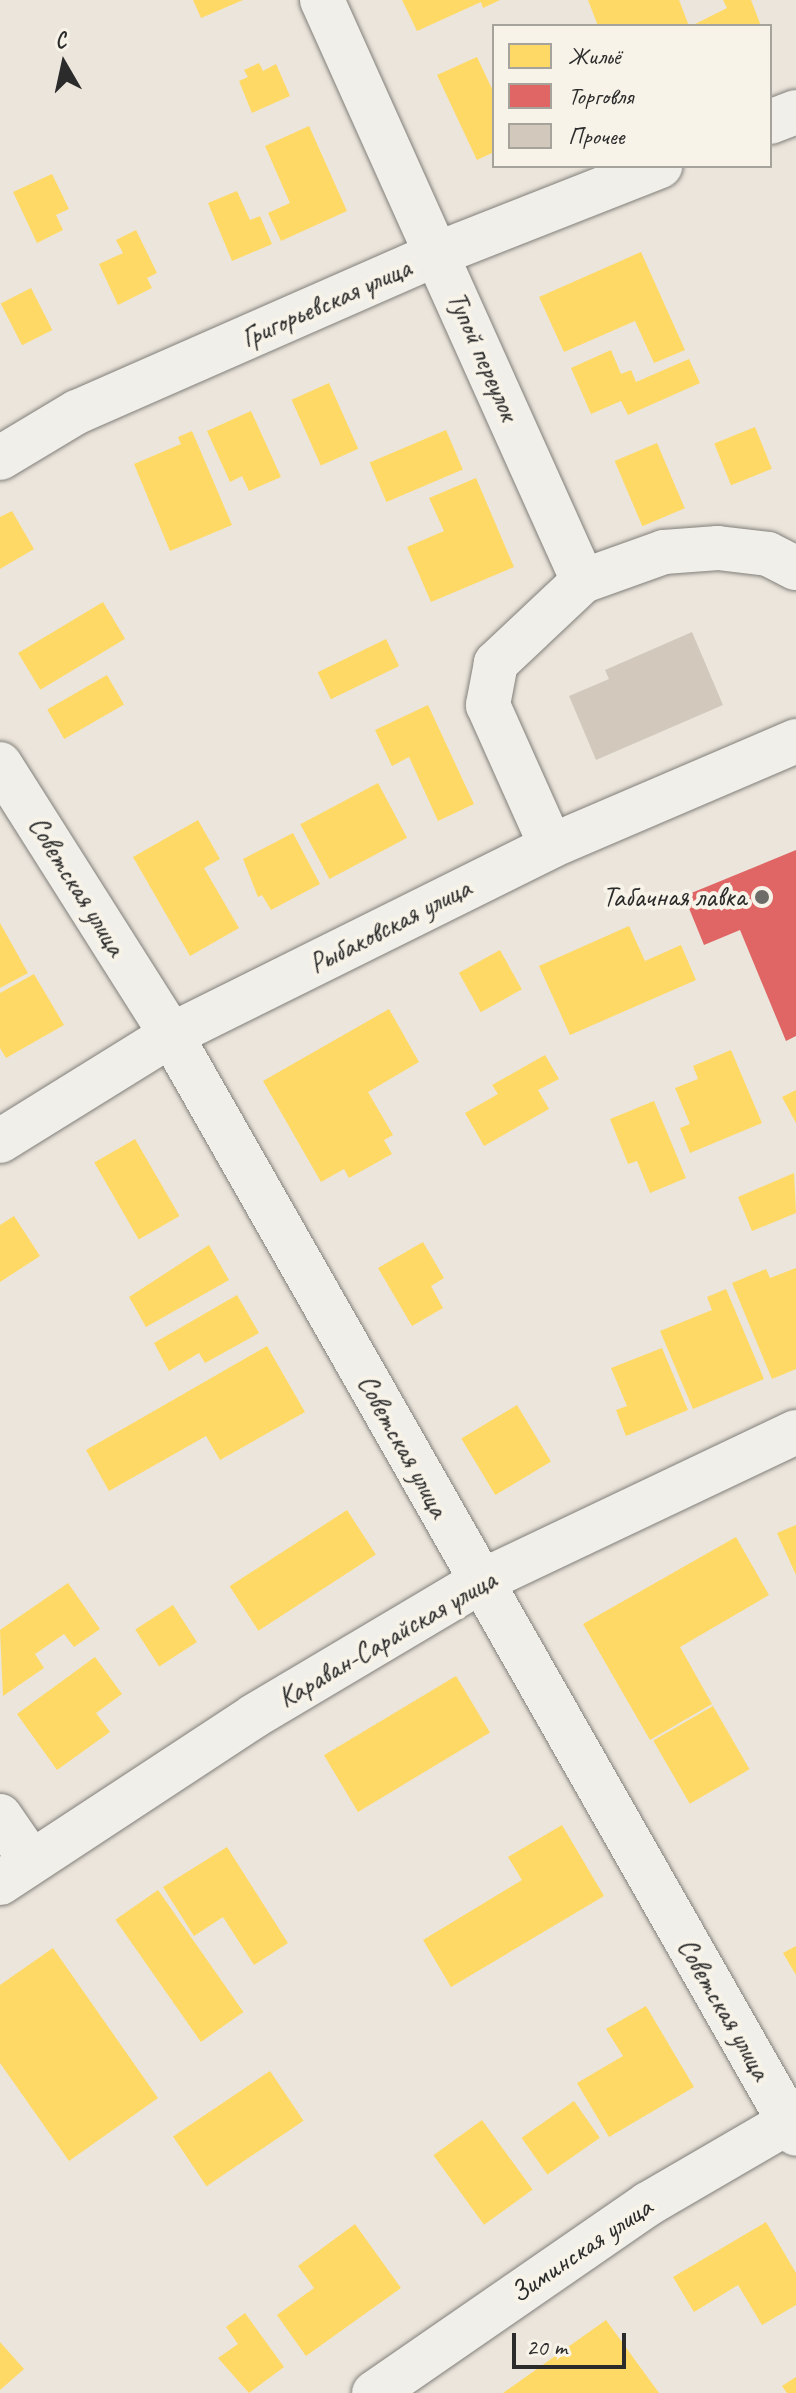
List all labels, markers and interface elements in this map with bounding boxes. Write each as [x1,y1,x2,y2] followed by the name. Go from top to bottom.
[24,24,104,104] north arrow
[492,24,772,168] legend
[53,26,68,55] text: С
[568,41,620,71] text: Жильё
[568,81,633,111] text: Торговля
[568,121,624,151] text: Прочее
[235,250,417,356] street label: Григорьевская улица
[440,286,526,426] street label: Тупой переулок
[20,809,134,963] street label: Советская улица
[303,871,477,981] street label: Рыбаковская улица
[602,880,746,914] place label: Табачная лавка
[753,888,771,906] marker: Табачная лавка
[349,1368,457,1524] street label: Советская улица
[271,1562,503,1716] street label: Караван-Сарайская улица
[669,1931,779,2087] street label: Советская улица
[503,2190,659,2310] street label: Зиминская улица
[516,2317,630,2367] scale bar
[526,2332,567,2362] text: 20 m

